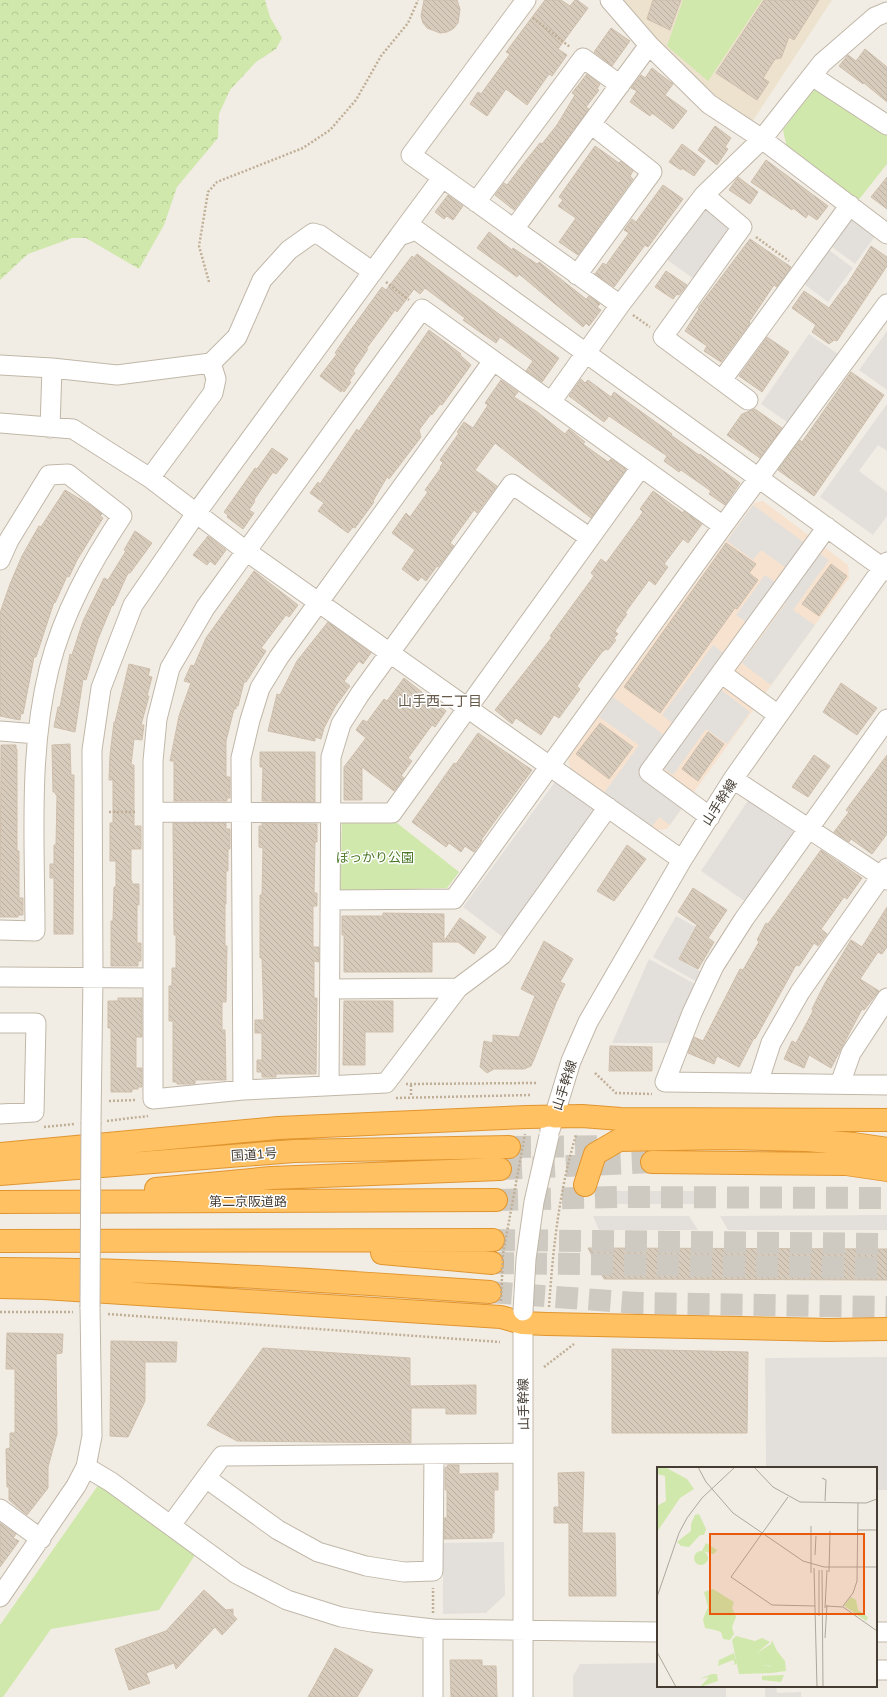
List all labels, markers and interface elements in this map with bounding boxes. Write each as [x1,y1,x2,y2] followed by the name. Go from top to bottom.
[398,693,482,709] district label: 山手西二丁目
[699,776,740,828] street label: 山手幹線
[336,850,414,865] park label: ぽっかり公園
[549,1058,580,1112] street label: 山手幹線
[230,1145,278,1164] street label: 国道1号
[209,1194,287,1209] street label: 第二京阪道路
[516,1378,531,1430] street label: 山手幹線
[657,1467,877,1687] inset map

